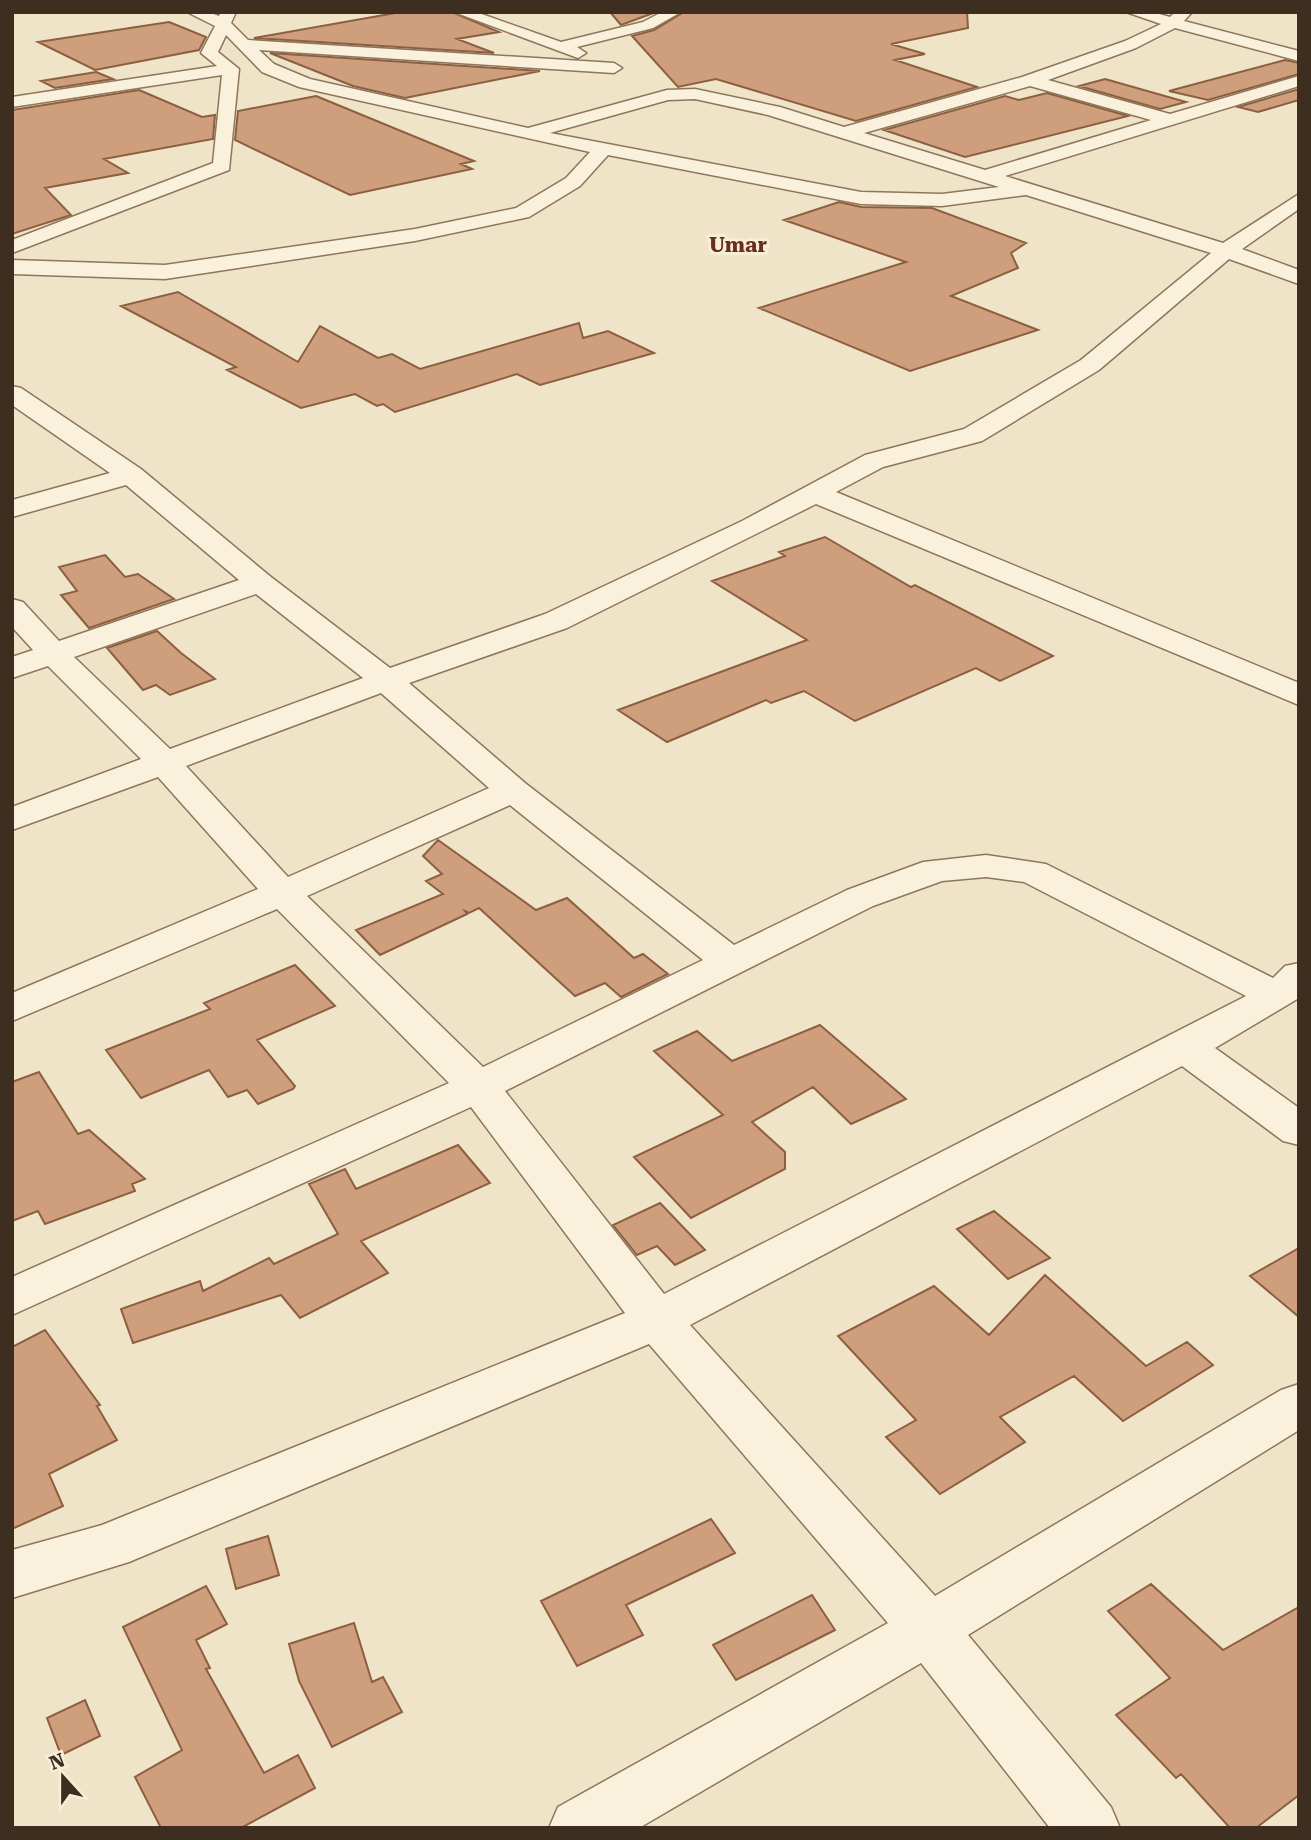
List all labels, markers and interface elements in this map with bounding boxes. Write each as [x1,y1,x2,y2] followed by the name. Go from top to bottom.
[709,233,767,257] district label: Umar
[28,1742,98,1812] north arrow
[46,1748,68,1775] text: N

